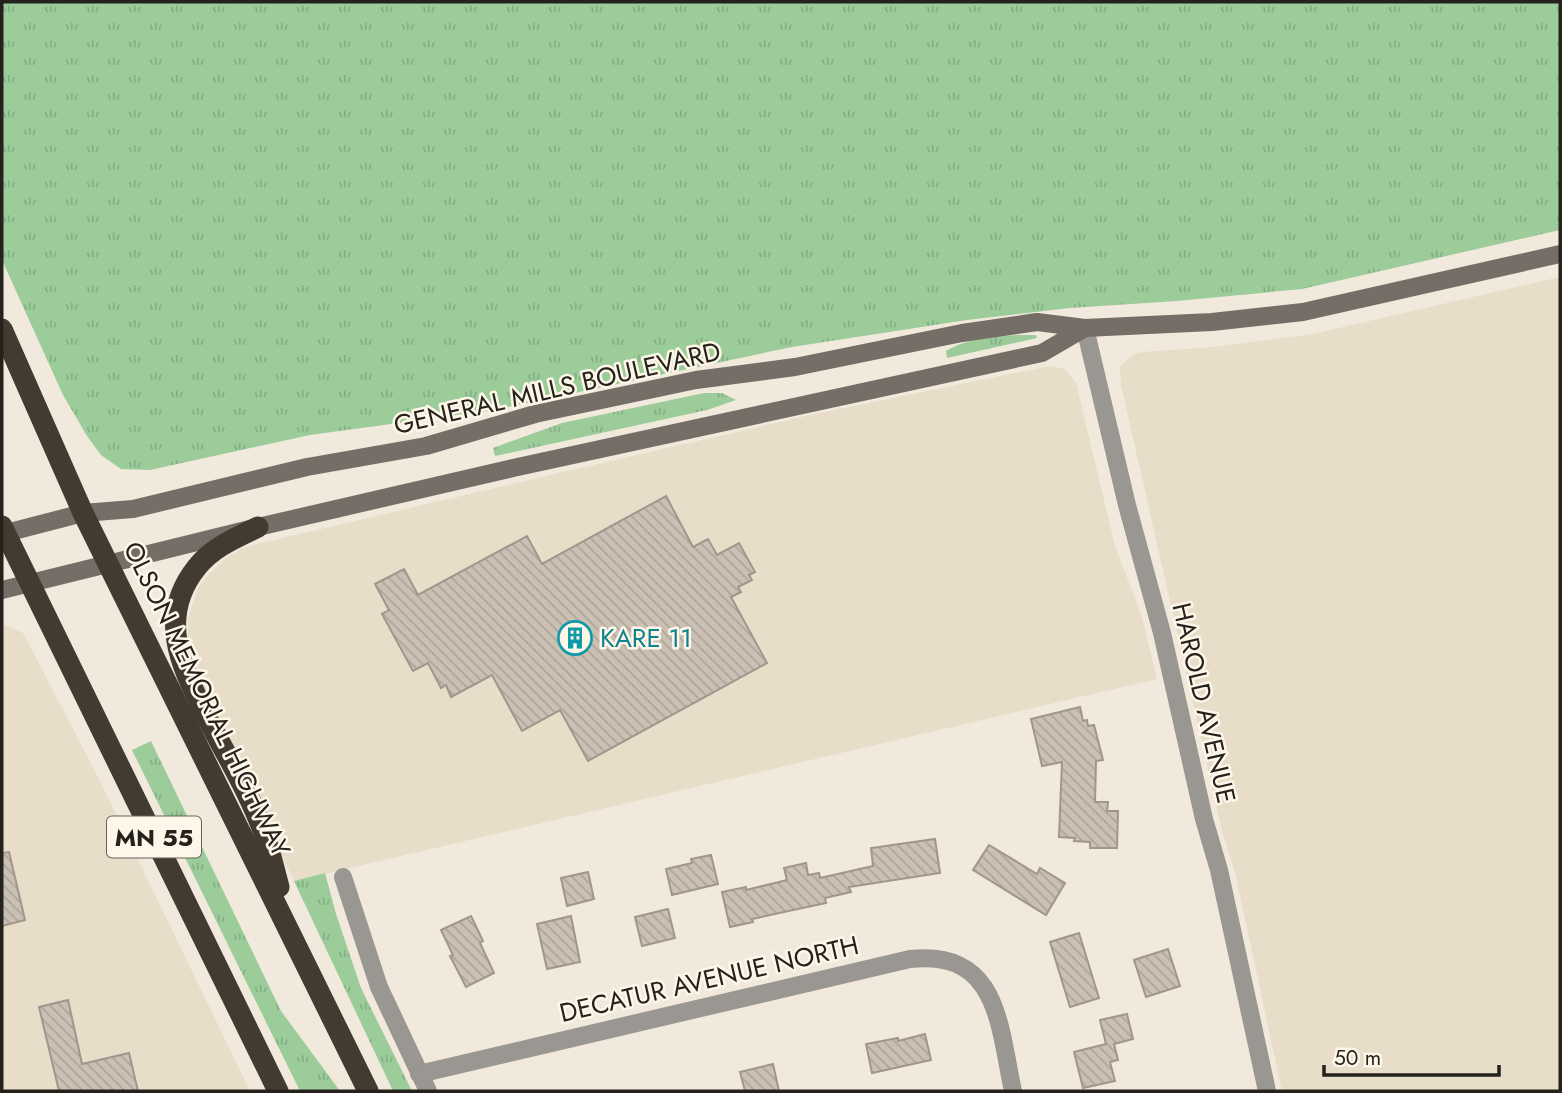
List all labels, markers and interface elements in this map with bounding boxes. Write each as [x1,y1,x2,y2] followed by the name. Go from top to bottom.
[390,332,724,444] street label: GENERAL MILLS BOULEVARD
[114,535,300,863] street label: OLSON MEMORIAL HIGHWAY
[1162,599,1246,807] street label: HAROLD AVENUE
[556,619,594,657] building icon: KARE 11
[600,619,692,657] place label: KARE 11
[107,816,201,858] road number: MN 55
[556,926,862,1032] street label: DECATUR AVENUE NORTH
[1324,1034,1499,1078] scale bar
[1334,1043,1381,1073] text: 50 m

